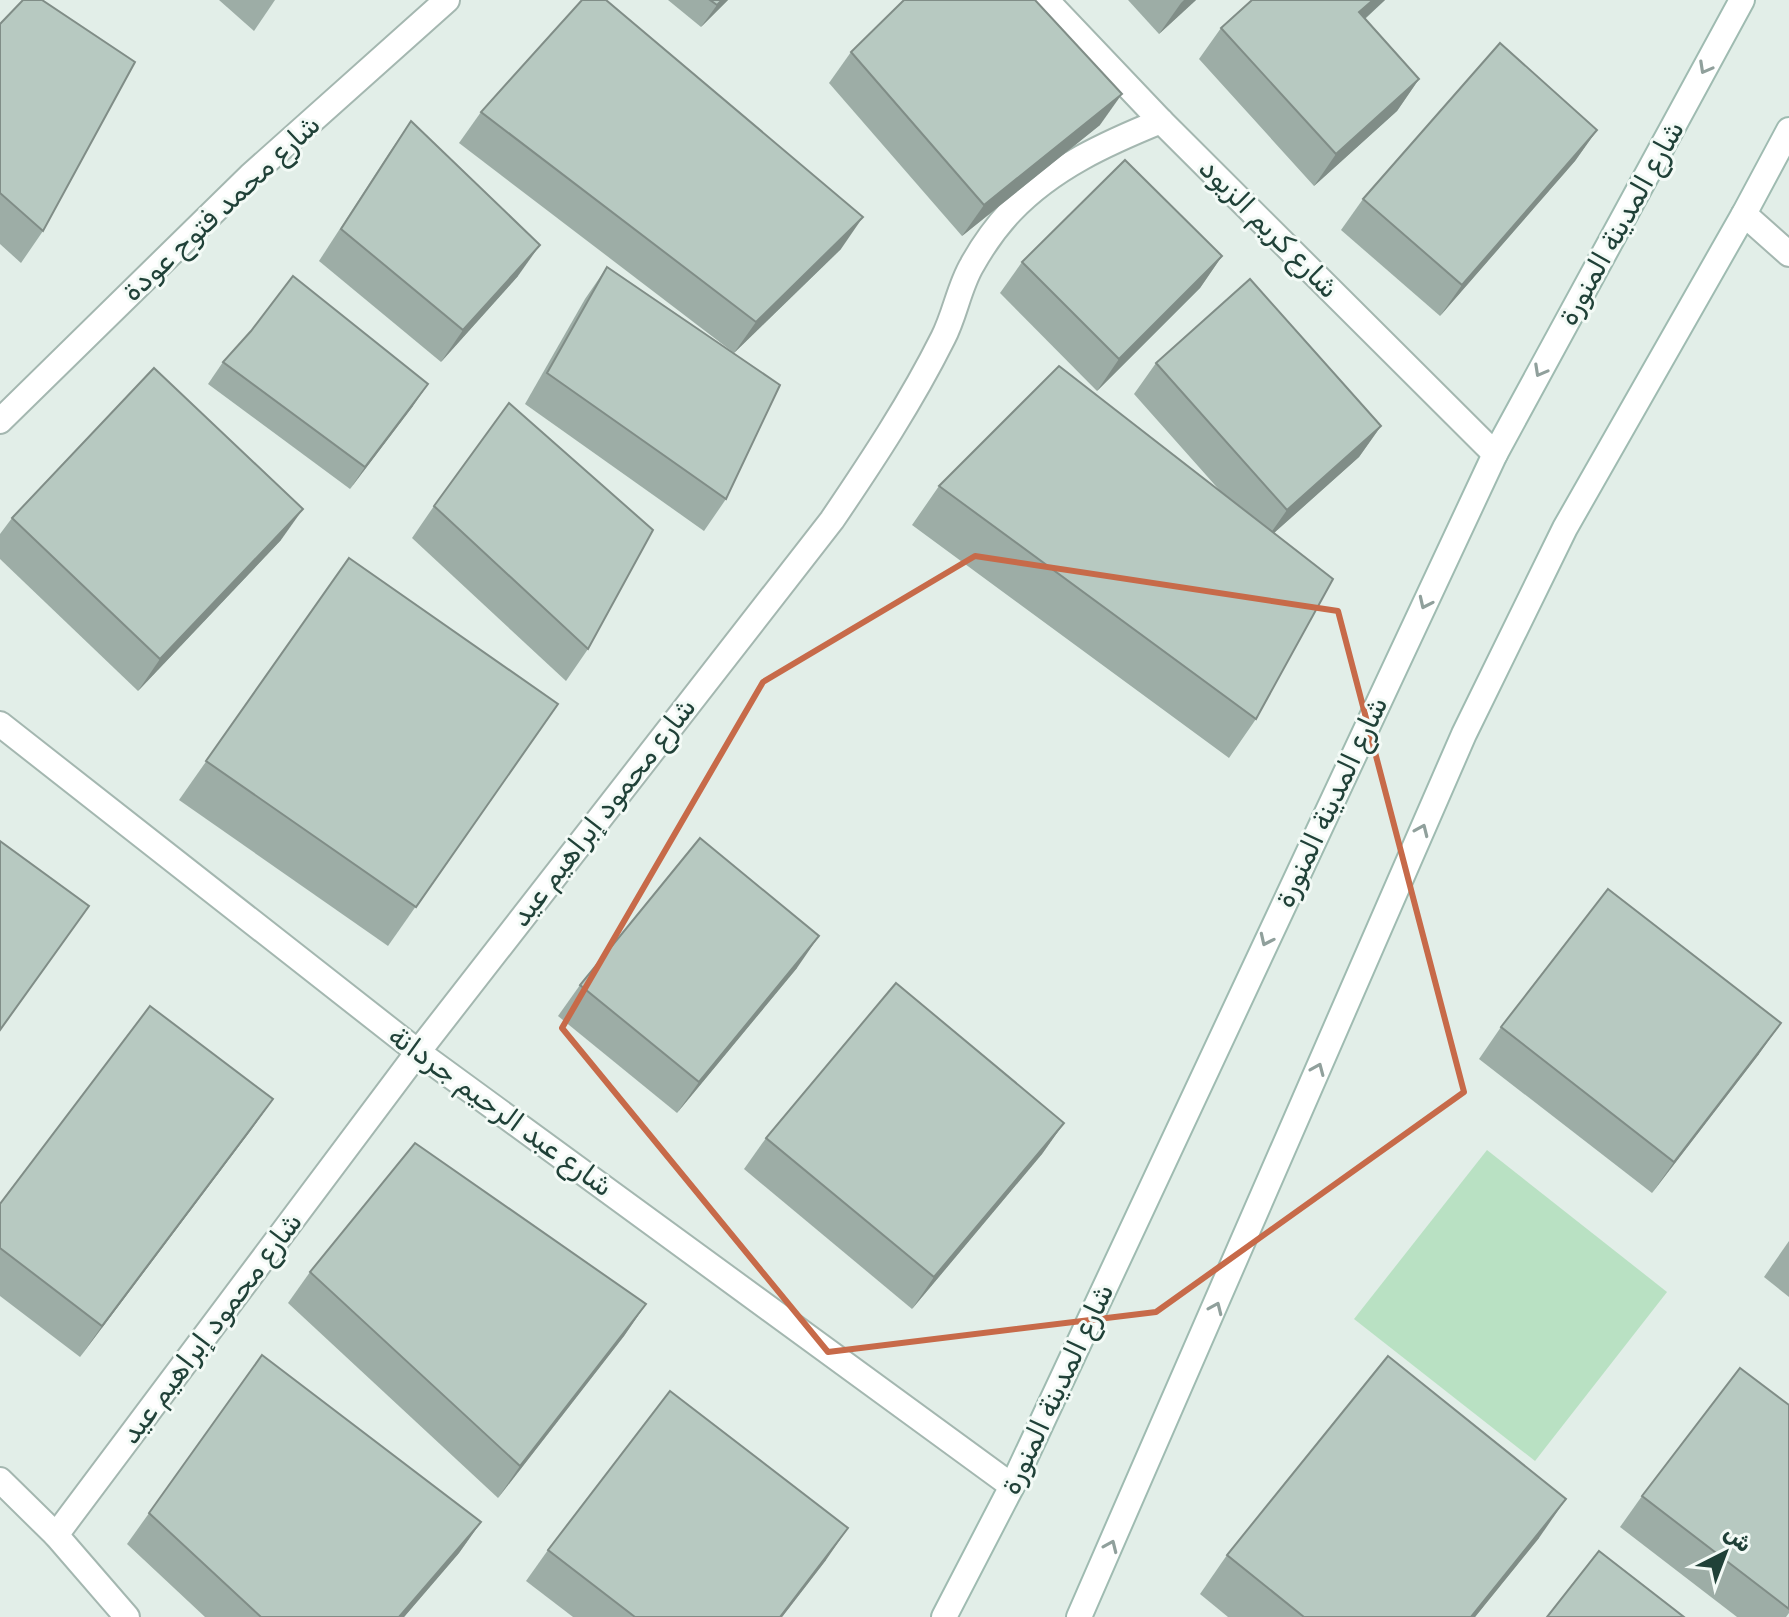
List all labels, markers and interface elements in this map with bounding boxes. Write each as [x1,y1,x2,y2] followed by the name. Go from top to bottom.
[1699,60,1715,74] one-way arrow
[115,108,329,310] street label: شارع محمد فتوح عودة
[1551,115,1694,333] street label: شارع المدينة المنورة
[1190,151,1346,307] street label: شارع كريم الزيود
[1535,362,1550,377] one-way arrow
[1419,595,1435,610] one-way arrow
[503,691,705,935] street label: شارع محمود إبراهيم عيد
[1268,691,1397,914] street label: شارع المدينة المنورة
[1412,824,1428,839] one-way arrow
[1260,932,1276,946] one-way arrow
[381,1019,620,1206] street label: شارع عبد الرحيم جردانة
[1309,1063,1325,1077] one-way arrow
[113,1206,311,1452] street label: شارع محمود إبراهيم عيد
[994,1278,1123,1501] street label: شارع المدينة المنورة
[1206,1302,1222,1316] one-way arrow
[1685,1513,1765,1593] north arrow
[1719,1519,1757,1558] text: ش
[1101,1539,1117,1554] one-way arrow

